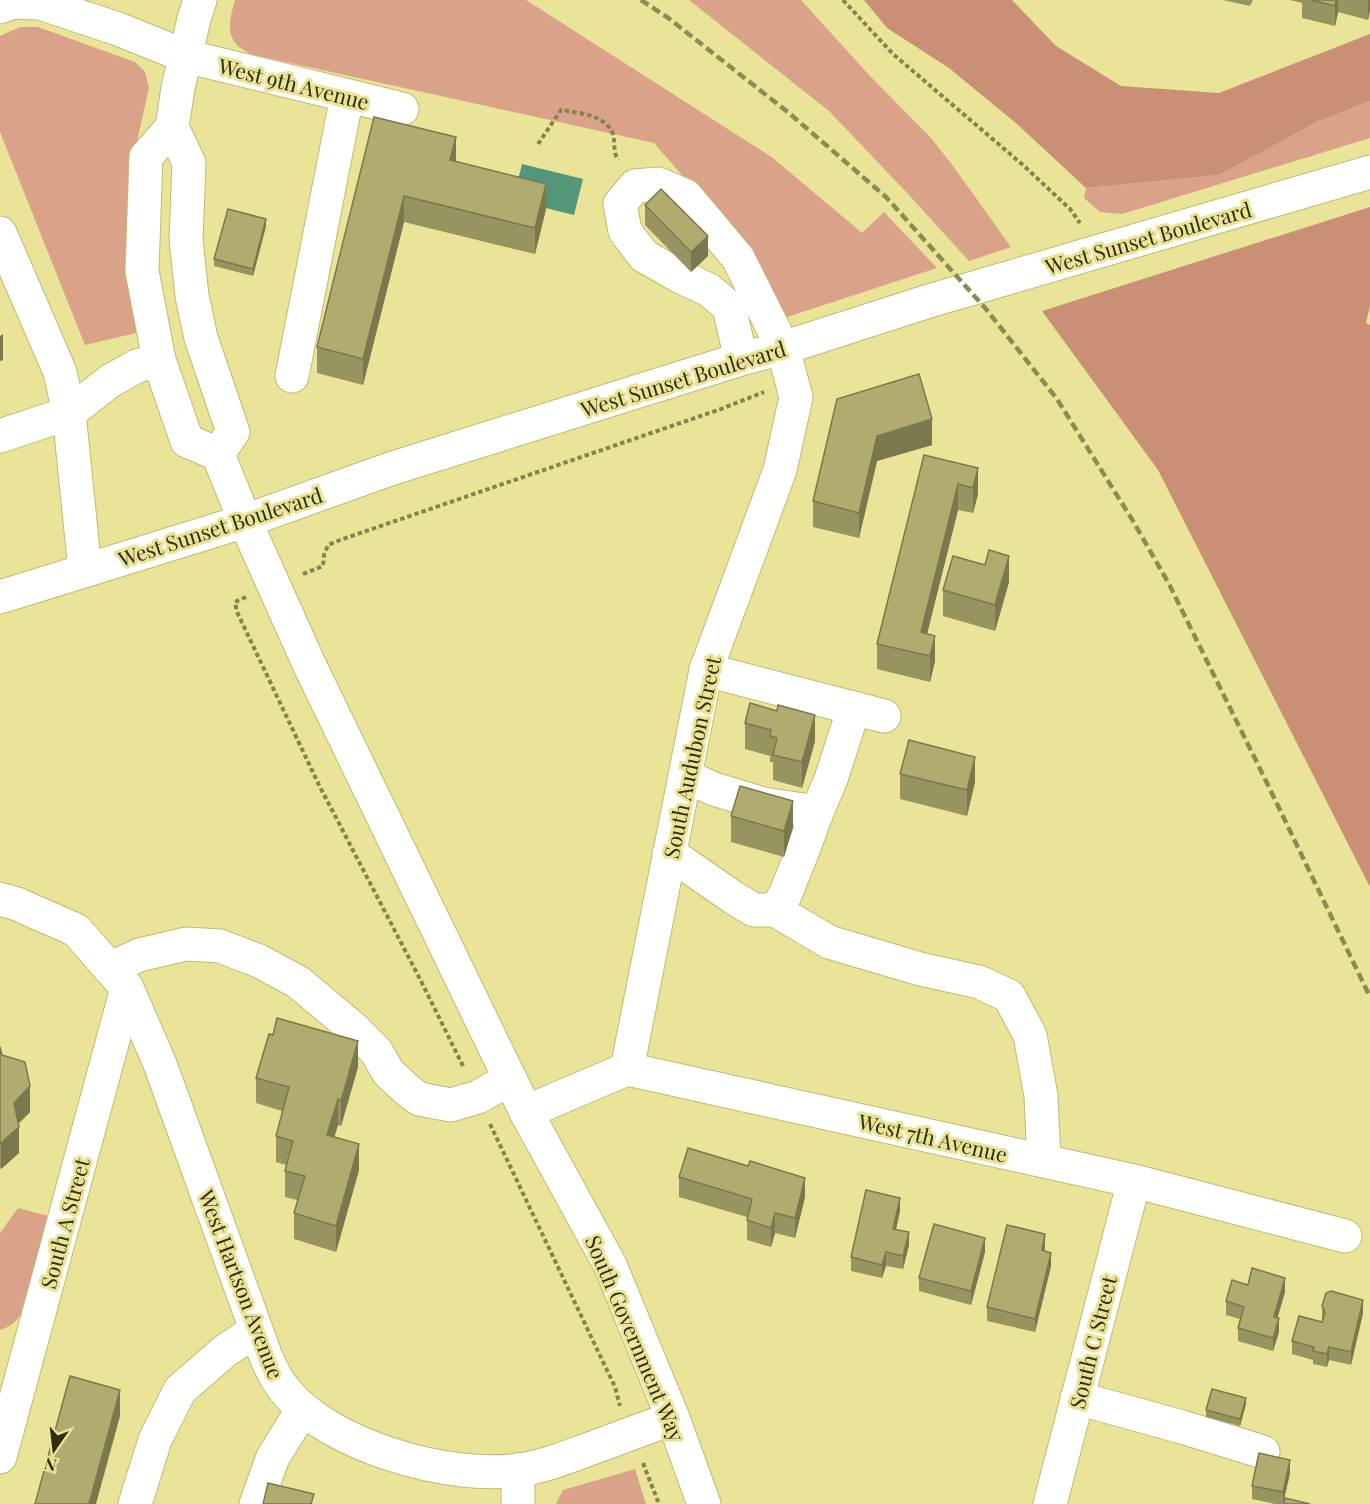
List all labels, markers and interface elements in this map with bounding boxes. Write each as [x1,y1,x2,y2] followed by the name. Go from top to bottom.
[215,51,372,115] street label: West 9th Avenue
[1041,194,1254,280] street label: West Sunset Boulevard
[576,333,789,423] street label: West Sunset Boulevard
[113,480,326,573] street label: West Sunset Boulevard
[656,653,726,861] street label: South Audubon Street
[855,1106,1010,1168] street label: West 7th Avenue
[33,1154,95,1291] street label: South A Street
[193,1185,291,1382] street label: West Hartson Avenue
[580,1231,692,1446] street label: South Government Way
[1062,1272,1122,1411] street label: South C Street
[24,1420,84,1480] north arrow
[42,1453,58,1477] text: N

